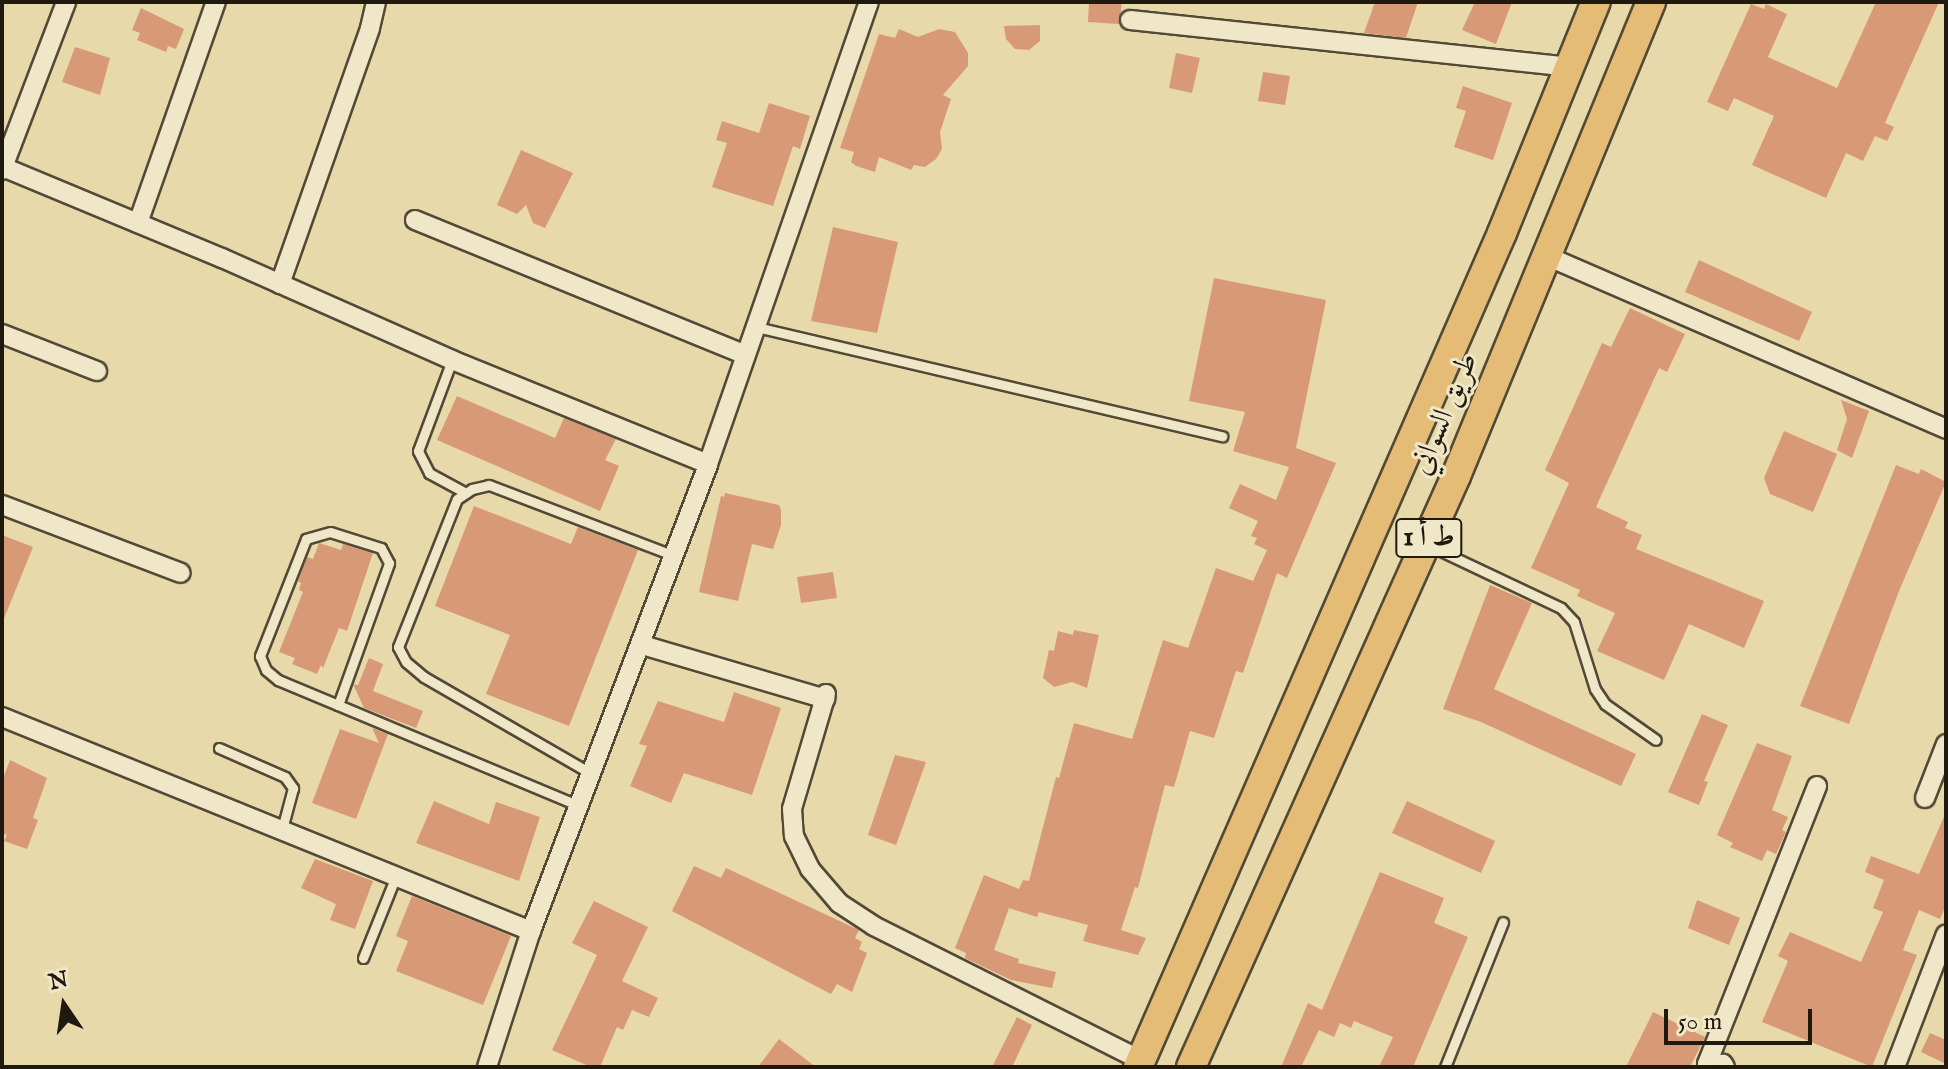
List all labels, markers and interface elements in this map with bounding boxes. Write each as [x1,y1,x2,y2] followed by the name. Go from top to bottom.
[1403,348,1487,480] street label: طريق السواني
[1395,514,1463,562] road number: ط أ 1
[24,965,104,1045] north arrow
[46,966,71,997] text: N
[1668,993,1816,1043] scale bar
[1678,1007,1722,1038] text: 50 m

